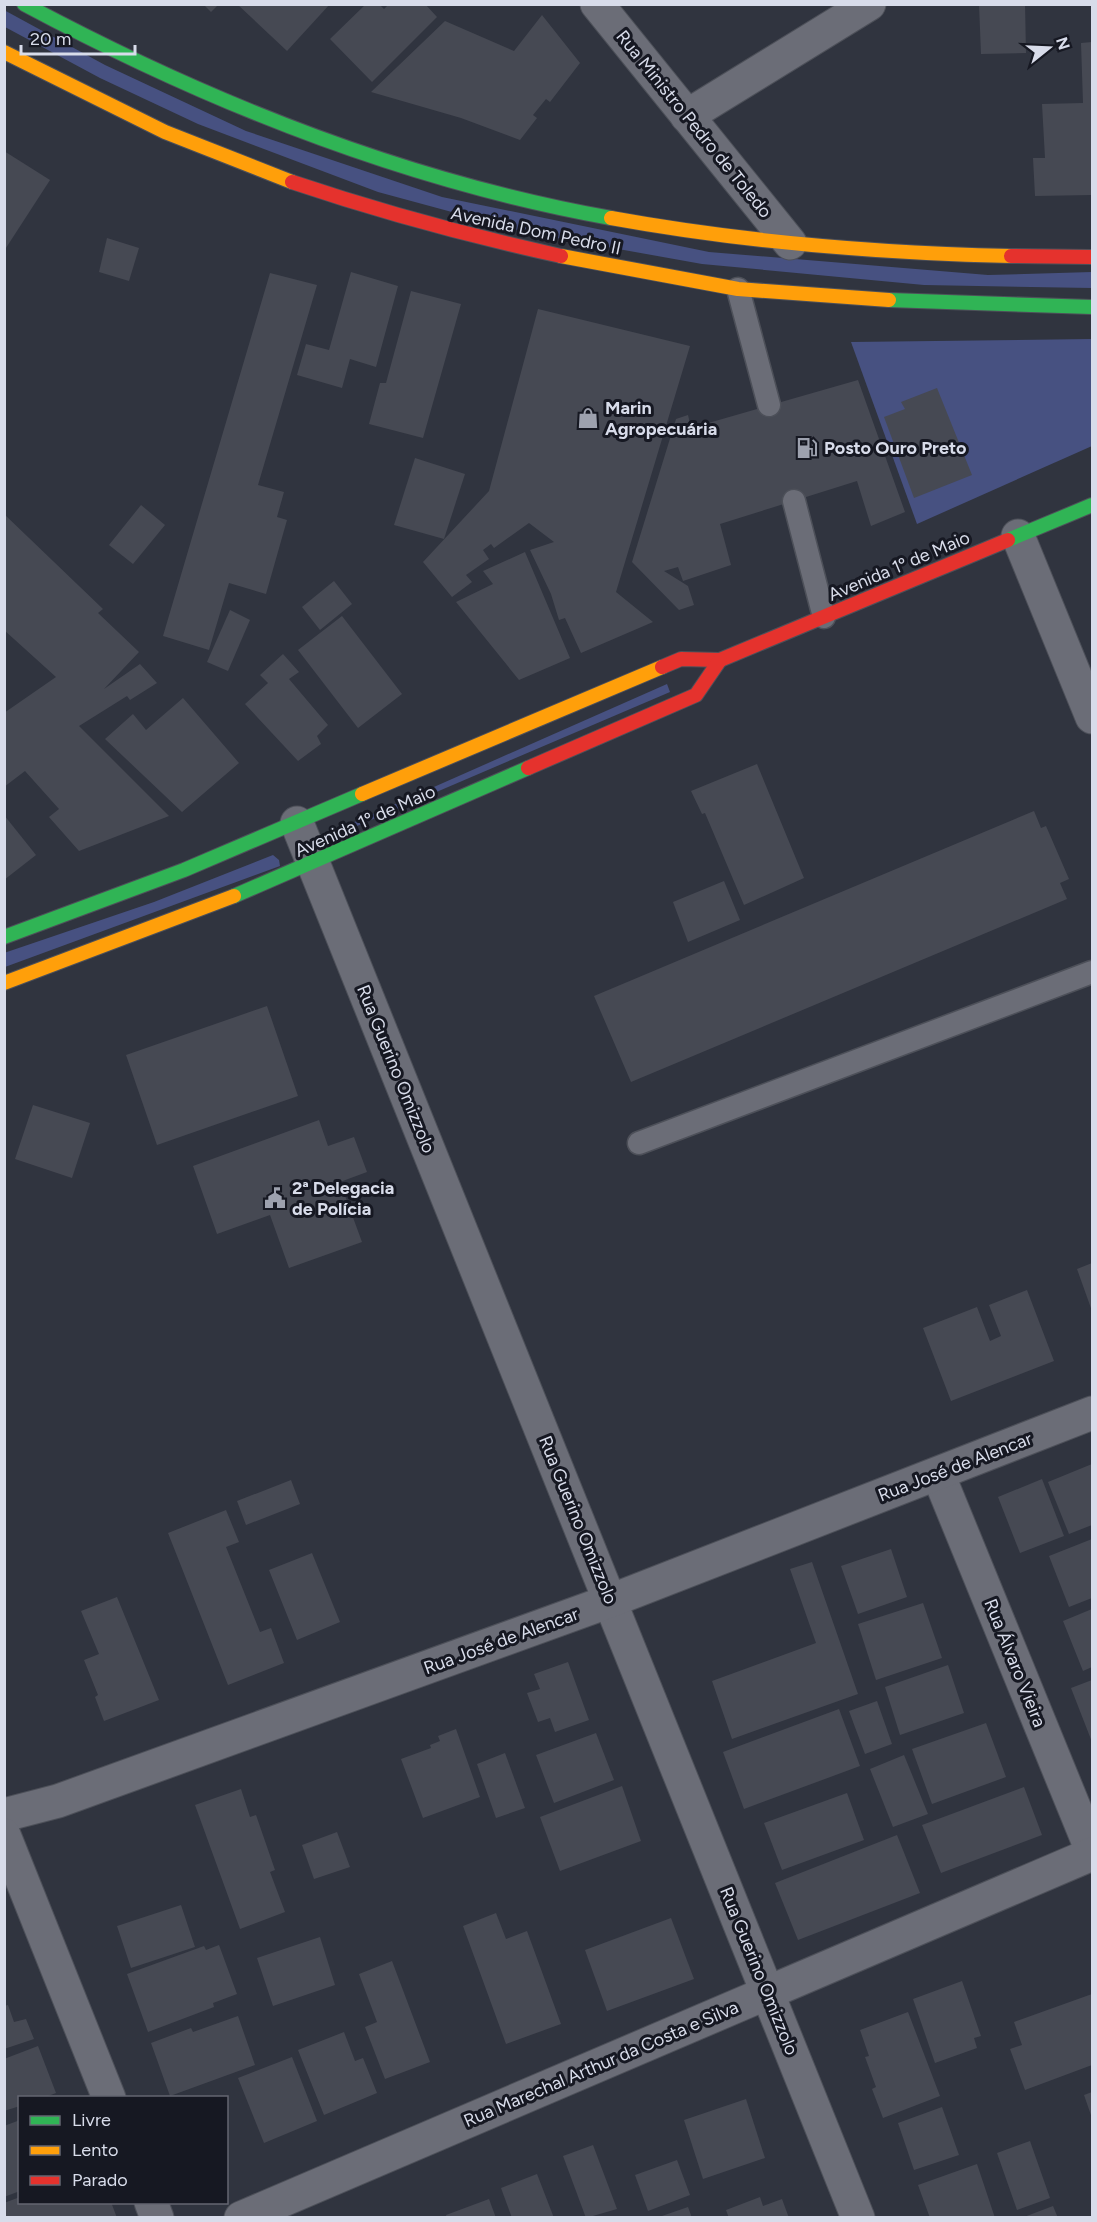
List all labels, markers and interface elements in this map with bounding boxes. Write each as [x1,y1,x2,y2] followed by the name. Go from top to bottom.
[21,18,135,56] scale bar
[1019,18,1079,78] north arrow
[611,26,777,222] street label: Rua Ministro Pedro de Toledo
[30,28,71,50] text: 20 m
[1052,35,1074,52] text: N
[449,202,623,260] street label: Avenida Dom Pedro II
[605,397,717,440] place label: Marin Agropecuária
[576,406,600,430] shop icon: Marin Agropecuária
[795,436,819,460] fuel station icon: Posto Ouro Preto
[824,437,966,459] place label: Posto Ouro Preto
[825,526,973,606] street label: Avenida 1º de Maio
[291,780,439,862] street label: Avenida 1º de Maio
[352,982,440,1156] street label: Rua Guerino Omizzolo
[292,1177,394,1220] place label: 2ª Delegacia de Polícia
[263,1186,287,1210] public building icon: 2ª Delegacia de Polícia
[875,1427,1035,1507] street label: Rua José de Alencar
[534,1433,622,1607] street label: Rua Guerino Omizzolo
[979,1596,1051,1730] street label: Rua Álvaro Vieira
[421,1603,581,1679] street label: Rua José de Alencar
[715,1884,803,2058] street label: Rua Guerino Omizzolo
[460,1996,742,2132] street label: Rua Marechal Arthur da Costa e Silva
[18,2096,228,2204] legend
[72,2109,111,2131] text: Livre
[72,2139,118,2161] text: Lento
[72,2169,128,2191] text: Parado

